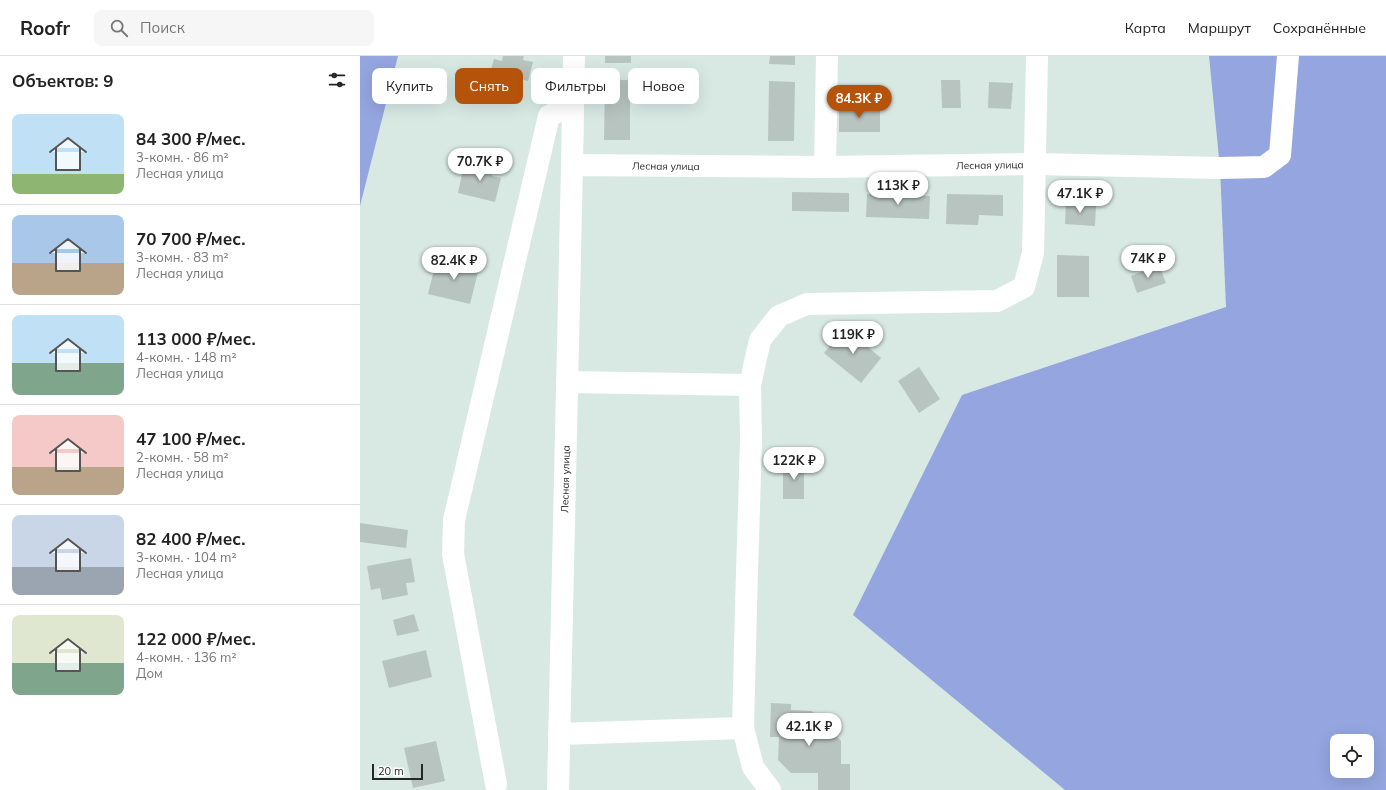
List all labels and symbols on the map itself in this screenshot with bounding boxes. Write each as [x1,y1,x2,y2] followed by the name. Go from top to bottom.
[822,85,896,119] pin: 84.3K ₽
[443,148,517,182] pin: 70.7K ₽
[956,158,1024,172] street label: Лесная улица
[632,159,700,173] street label: Лесная улица
[865,172,931,206] pin: 113K ₽
[1043,180,1117,214] pin: 47.1K ₽
[1120,245,1176,279] pin: 74K ₽
[417,247,491,281] pin: 82.4K ₽
[820,321,886,355] pin: 119K ₽
[558,445,572,513] street label: Лесная улица
[761,447,827,481] pin: 122K ₽
[772,713,846,747] pin: 42.1K ₽
[372,762,423,781] scale bar

